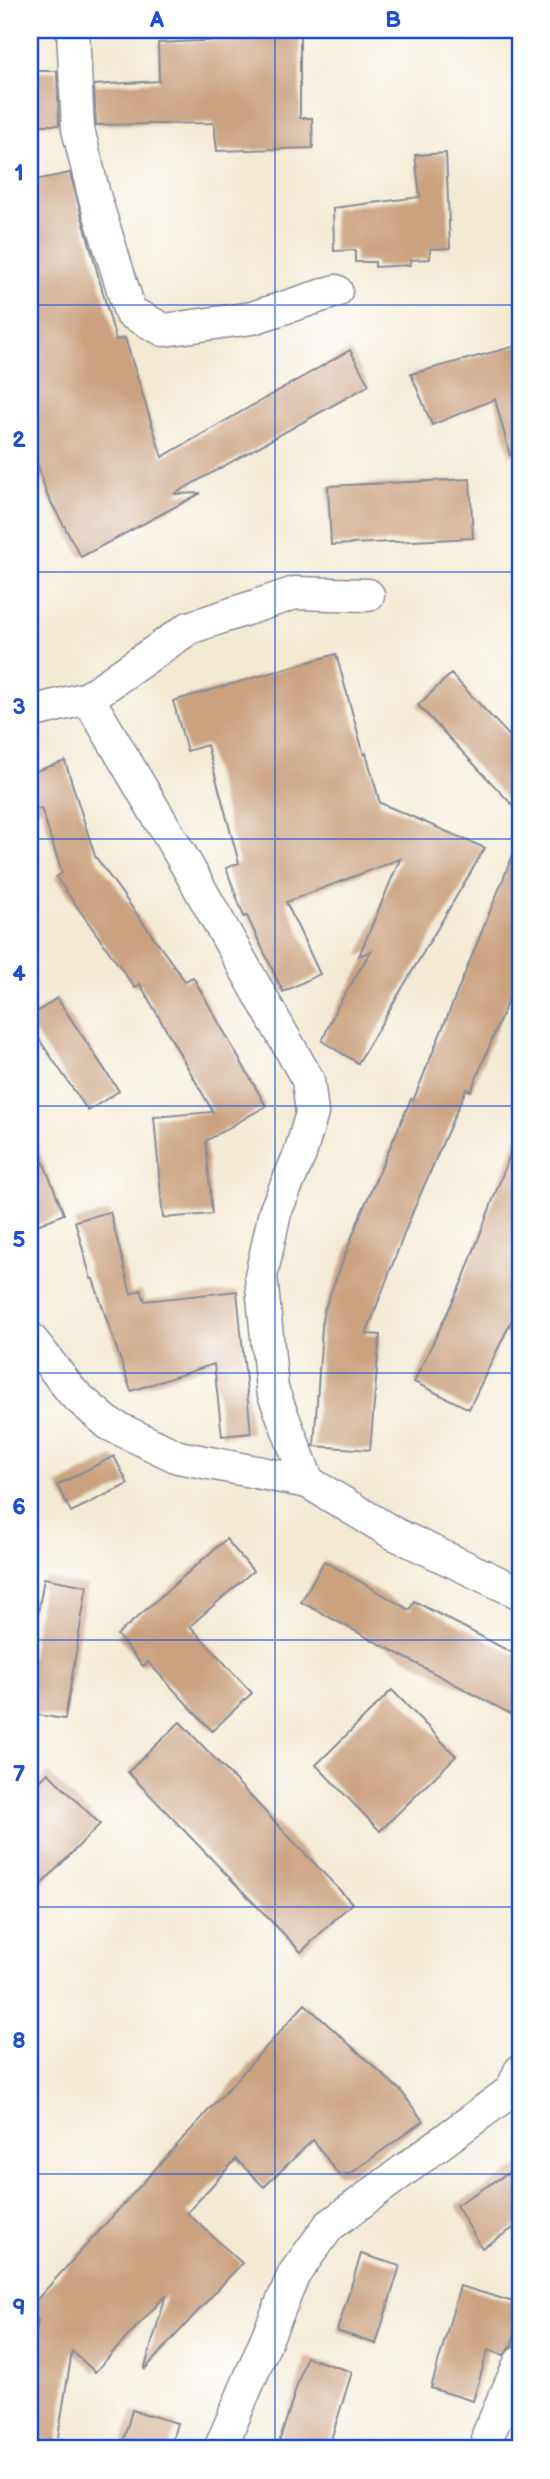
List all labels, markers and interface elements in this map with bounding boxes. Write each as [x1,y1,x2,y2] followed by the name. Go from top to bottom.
[149,6,165,34] text: A
[385,6,401,34] text: B
[14,159,24,187] text: 1
[12,426,26,454] text: 2
[12,693,26,721] text: 3
[12,960,26,988] text: 4
[12,1226,26,1254] text: 5
[12,1493,26,1521] text: 6
[13,1760,26,1788] text: 7
[12,2027,26,2055] text: 8
[12,2294,26,2322] text: 9

